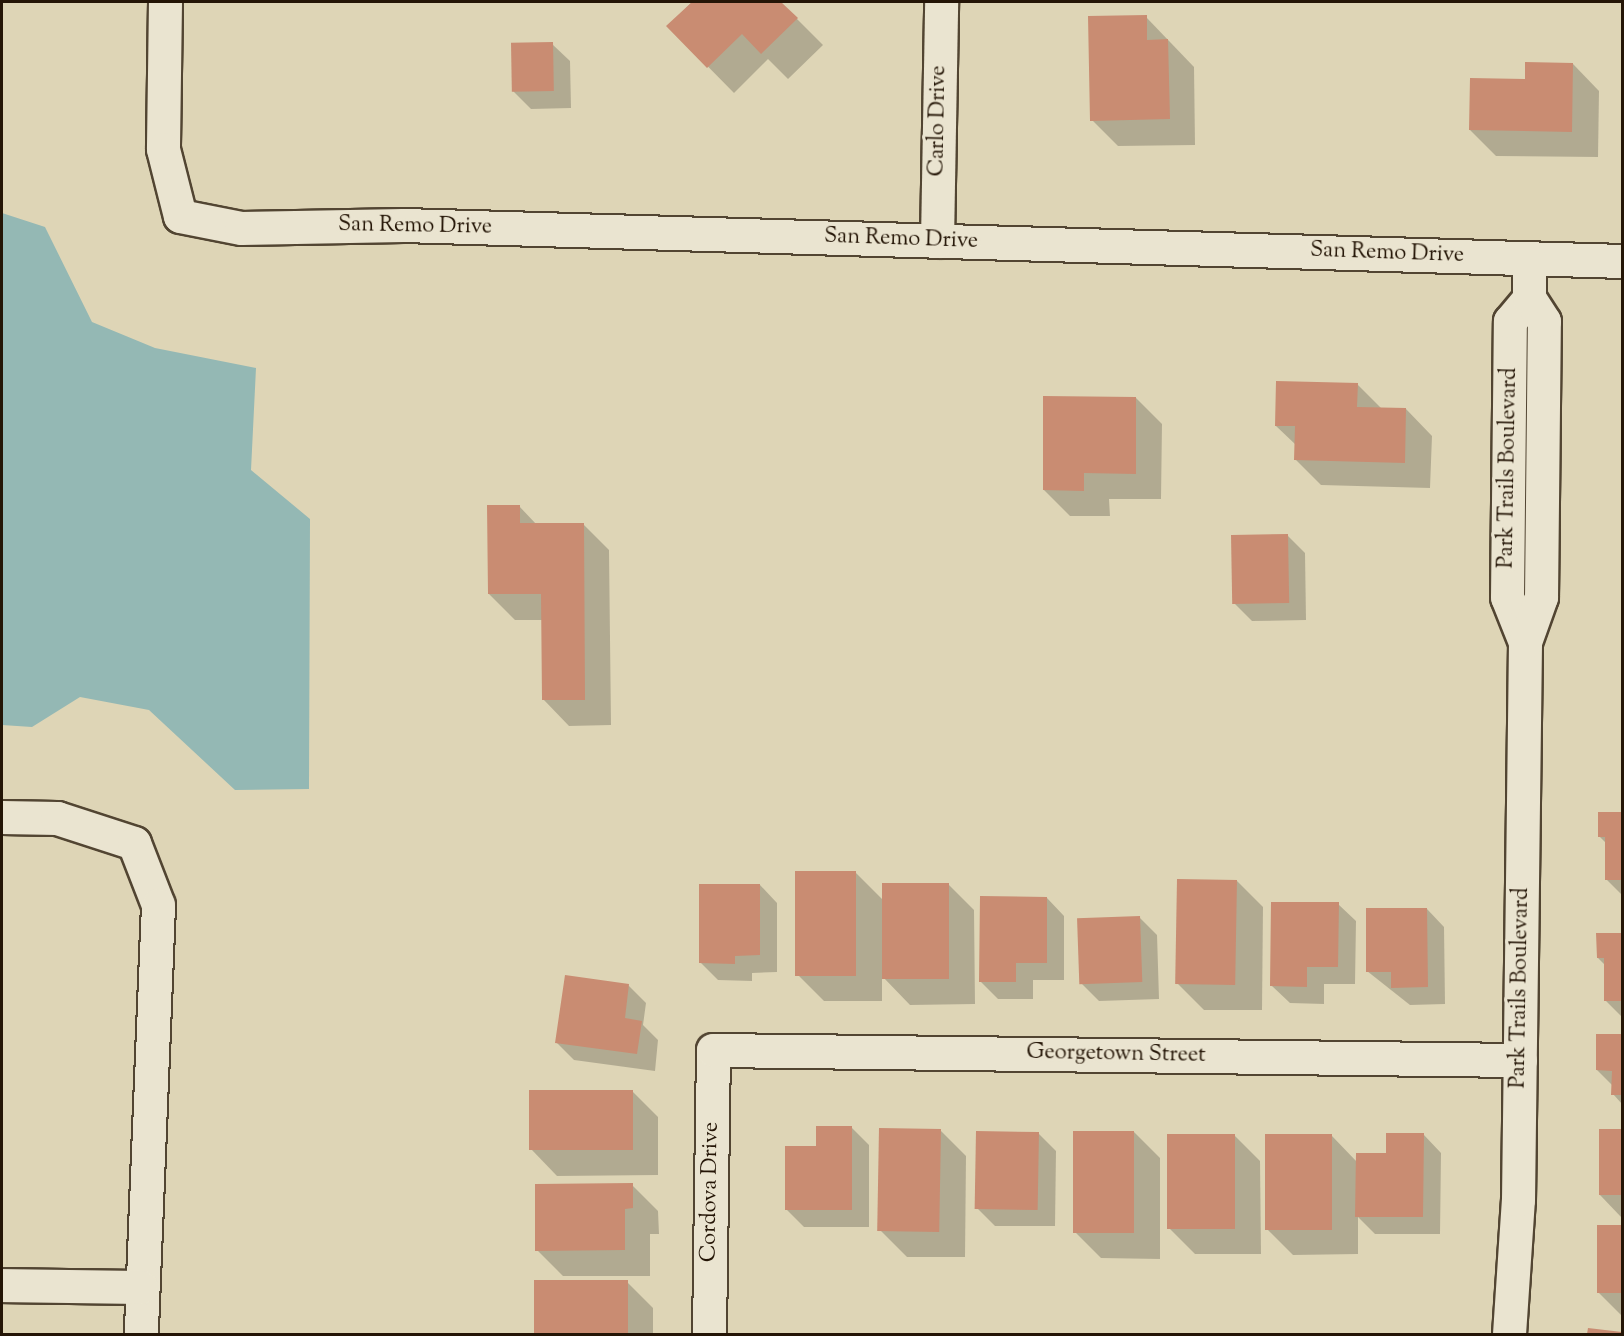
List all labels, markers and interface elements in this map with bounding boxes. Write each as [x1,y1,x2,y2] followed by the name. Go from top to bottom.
[925,65,953,177] street label: Carlo Drive
[338,212,492,242] street label: San Remo Drive
[824,224,978,256] street label: San Remo Drive
[1310,238,1464,270] street label: San Remo Drive
[1494,367,1524,569] street label: Park Trails Boulevard
[1506,887,1536,1089] street label: Park Trails Boulevard
[1026,1040,1206,1070] street label: Georgetown Street
[697,1122,725,1262] street label: Cordova Drive

